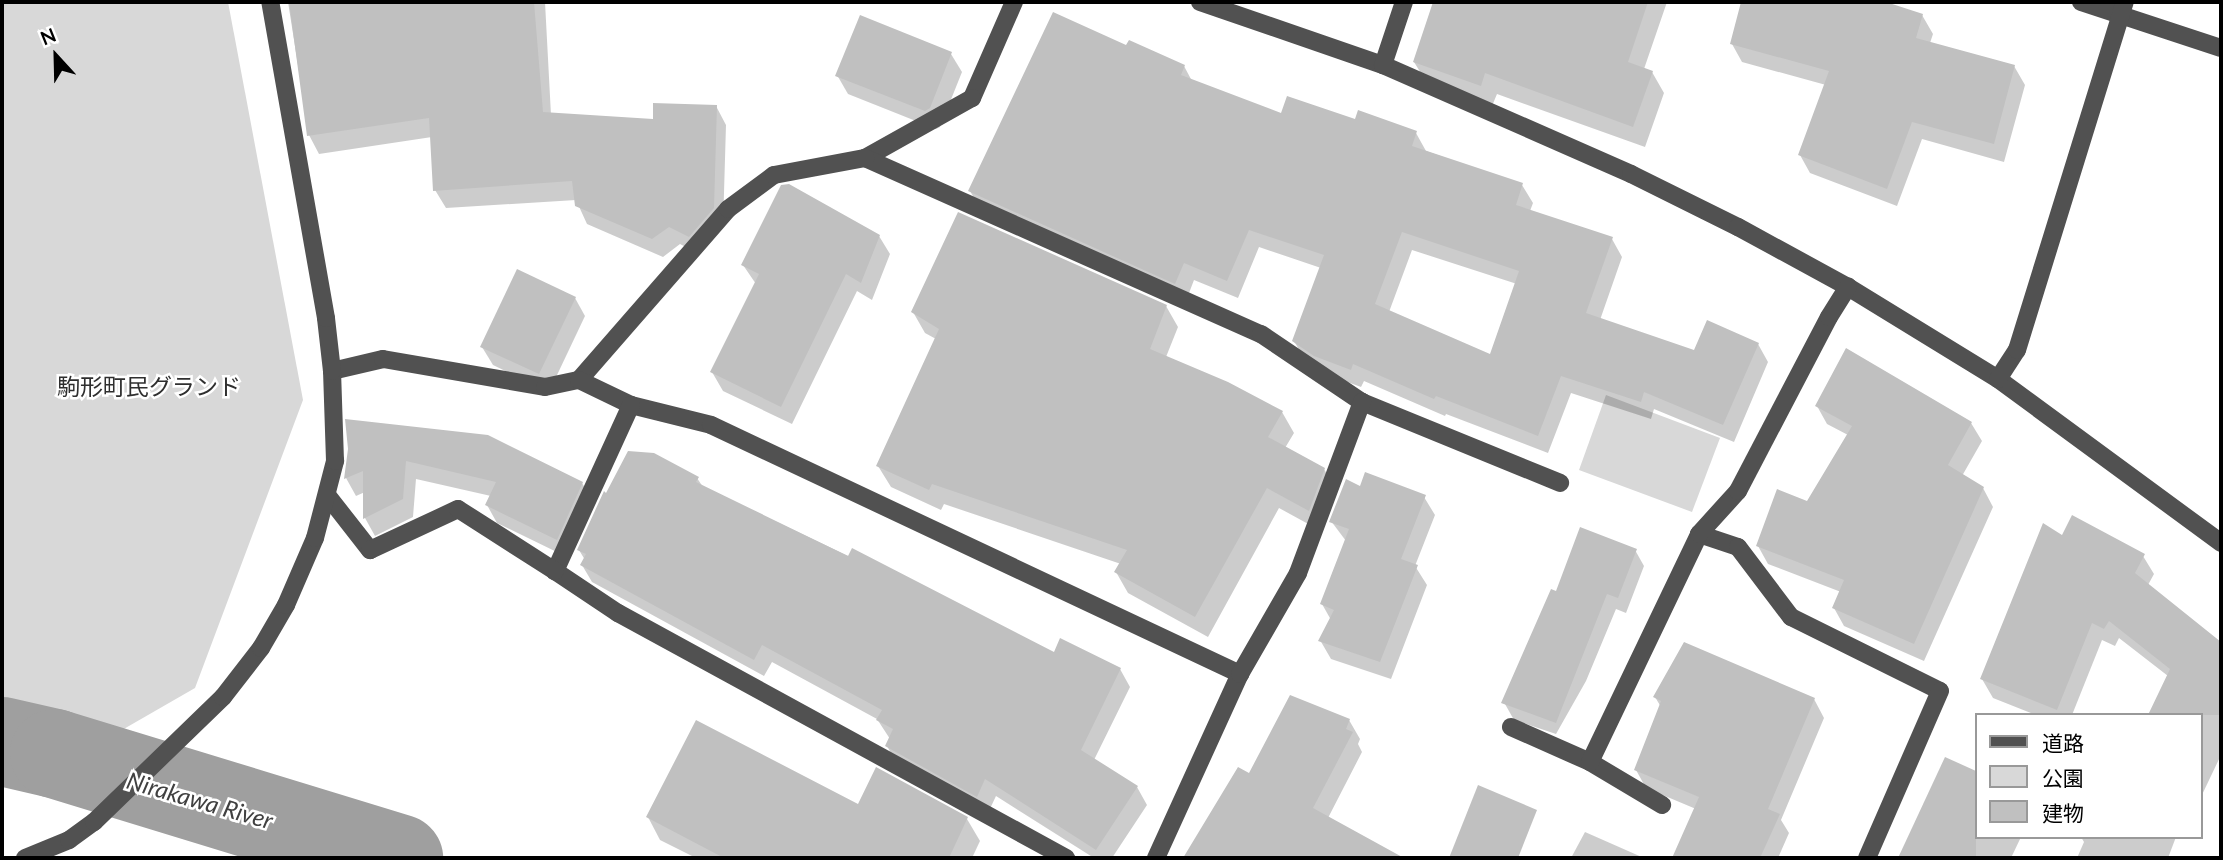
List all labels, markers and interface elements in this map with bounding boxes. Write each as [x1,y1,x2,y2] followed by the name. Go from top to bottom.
[21,21,91,91] north arrow
[37,23,59,49] text: N
[57,372,241,400] park label: 駒形町民グランド
[1974,713,2202,839] legend
[2042,730,2084,755] text: 道路
[124,765,276,835] water label: Nirakawa River
[2042,765,2084,790] text: 公園
[2042,800,2084,825] text: 建物

